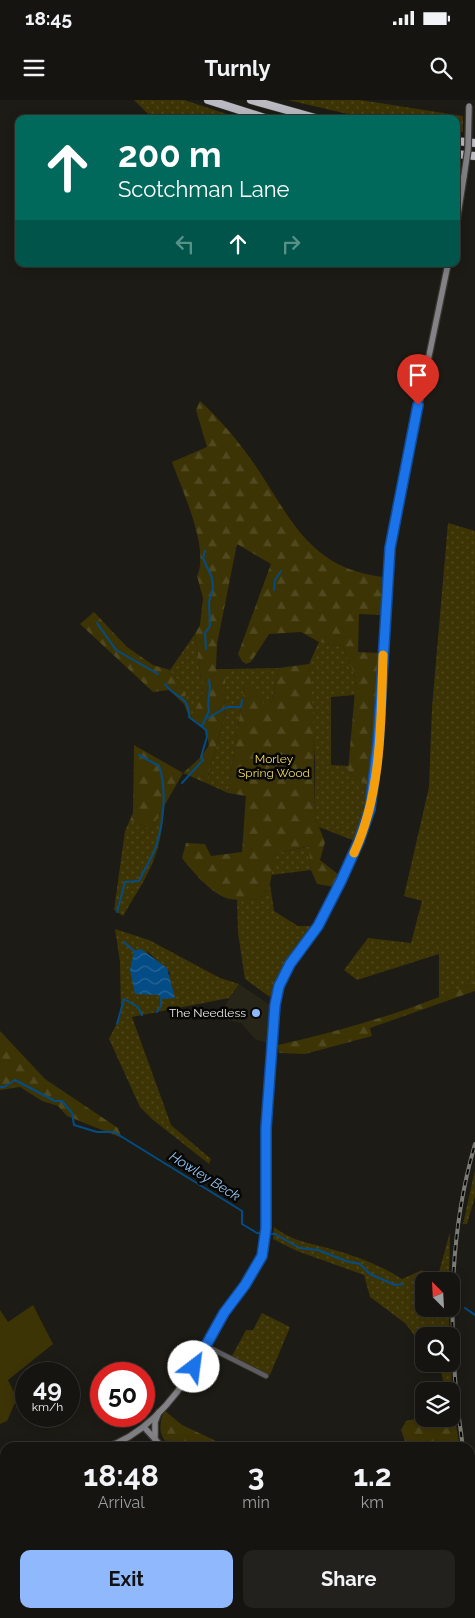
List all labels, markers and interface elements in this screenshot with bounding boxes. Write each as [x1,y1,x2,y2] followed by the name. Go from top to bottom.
[25,7,72,29] text: 18:45
[20,54,48,82] icon: menu
[427,54,455,82] icon: search
[204,55,271,81] text: Turnly
[118,134,222,175] text: 200 m
[35,135,100,200] icon: ahead
[118,176,290,202] text: Scotchman Lane
[171,230,199,258] icon: left
[224,230,252,258] icon: ahead
[277,230,305,258] icon: right
[397,354,439,405] pin
[404,361,432,389] icon: arrive
[238,752,310,780] park label: Morley Spring Wood
[169,1006,246,1020] place label: The Needless
[250,1007,262,1019] marker: The Needless
[167,1148,244,1204] water label: Howley Beck
[415,1272,460,1318] north arrow
[415,1272,460,1427] map controls
[415,1327,460,1372] button: search
[167,1340,219,1392] position arrow
[90,1362,155,1427] speed limit sign: 50
[33,1373,62,1403] text: 49
[415,1382,460,1427] button: layers
[32,1400,63,1414] text: km/h
[83,1458,159,1493] text: 18:48
[248,1458,264,1493] text: 3
[353,1458,392,1493] text: 1.2
[98,1493,145,1512] text: Arrival
[242,1493,270,1512] text: min
[361,1493,384,1512] text: km
[20,1550,233,1608] button: Exit
[243,1550,455,1608] button: Share

